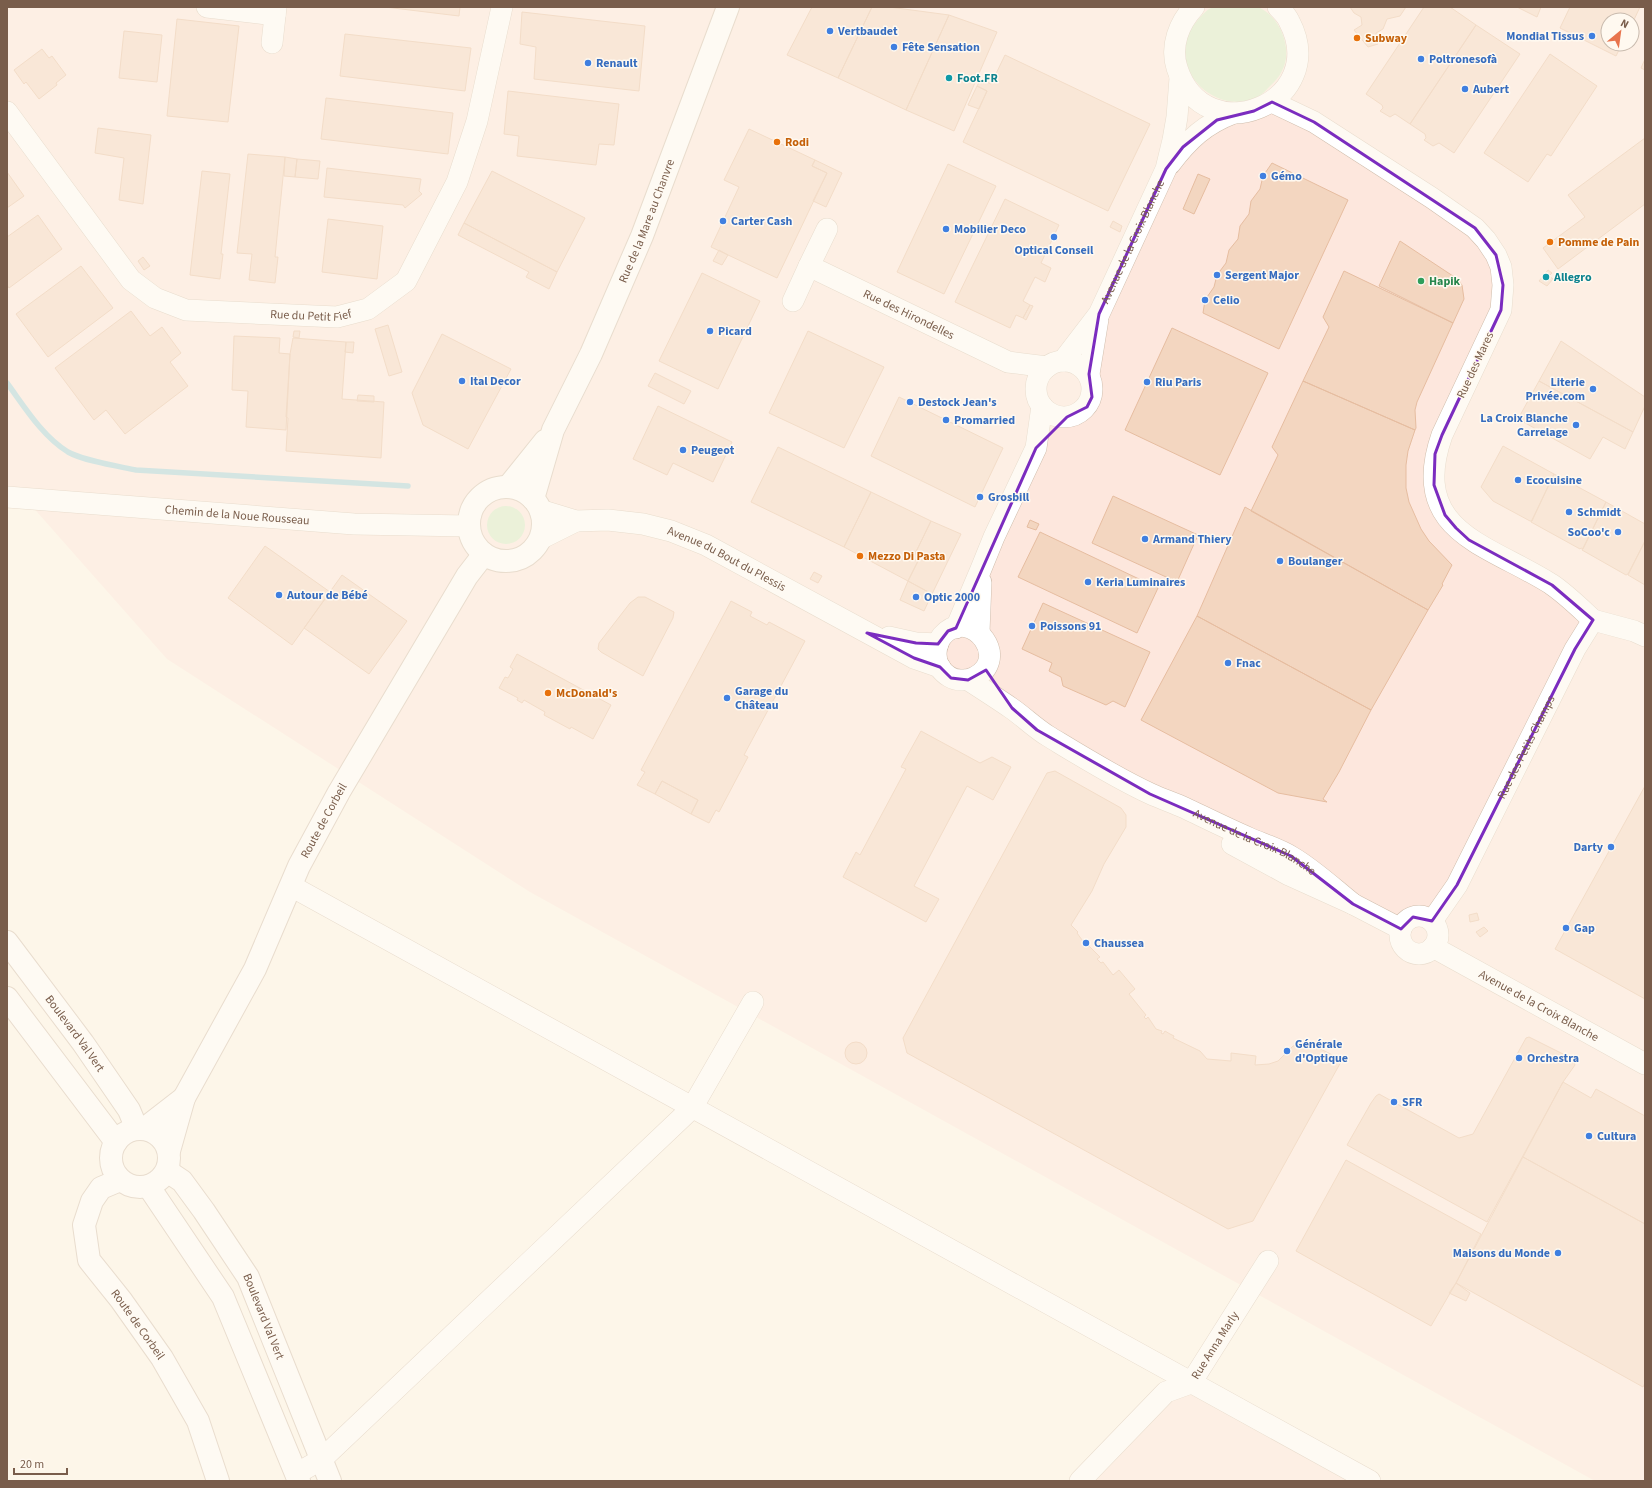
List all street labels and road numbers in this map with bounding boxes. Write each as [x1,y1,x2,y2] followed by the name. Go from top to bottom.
[615,157,679,286] street label: Rue de la Mare au Chanvre
[1097,177,1169,307] street label: Avenue de la Croix Blanche
[860,285,957,344] street label: Rue des Hirondelles
[270,305,354,326] street label: Rue du Petit Fief
[1453,329,1498,401] street label: Rue des Mares
[164,501,310,530] street label: Chemin de la Noue Rousseau
[666,522,789,596] street label: Avenue du Bout du Plessis
[1493,693,1559,802] street label: Rue des Petits Champs
[297,780,351,861] street label: Route de Corbeil
[1190,805,1319,880] street label: Avenue de la Croix Blanche
[1476,966,1602,1046] street label: Avenue de la Croix Blanche
[41,992,108,1076] street label: Boulevard Val Vert
[238,1271,288,1362] street label: Boulevard Val Vert
[107,1286,169,1363] street label: Route de Corbeil
[1187,1308,1243,1383] street label: Rue Anna Marly

